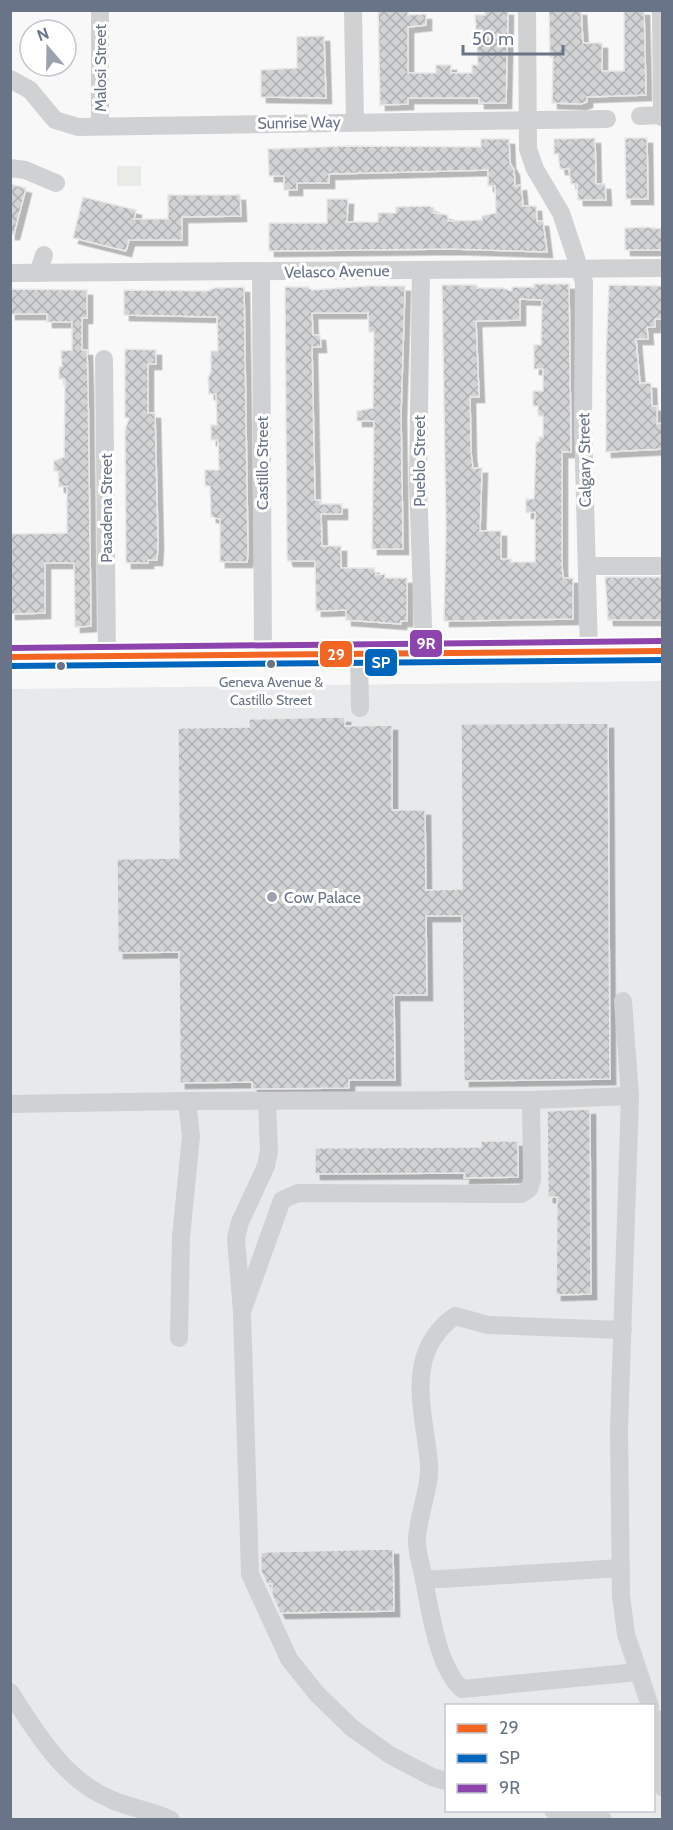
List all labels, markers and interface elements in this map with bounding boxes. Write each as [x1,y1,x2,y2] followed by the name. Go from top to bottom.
[18,18,78,78] north arrow
[463,18,564,56] scale bar
[91,23,110,112] street label: Malosi Street
[34,24,52,45] text: N
[472,28,514,50] text: 50 m
[257,112,341,133] street label: Sunrise Way
[284,261,390,282] street label: Velasco Avenue
[574,412,595,508] street label: Calgary Street
[253,415,272,510] street label: Castillo Street
[410,415,429,507] street label: Pueblo Street
[97,453,116,563] street label: Pasadena Street
[409,629,443,658] line badge: 9R
[416,634,436,653] text: 9R
[319,640,353,668] line badge: 29
[327,645,345,664] text: 29
[364,648,398,677] line badge: SP
[372,653,391,672] text: SP
[265,658,277,670] marker: Geneva Avenue & Castillo Street
[55,660,67,672] unlabelled marker
[219,673,324,709] place label: Geneva Avenue & Castillo Street
[284,888,361,907] place label: Cow Palace
[265,890,279,904] marker: Cow Palace
[445,1704,655,1812] legend
[499,1717,519,1739] text: 29
[499,1747,520,1769] text: SP
[499,1777,520,1799] text: 9R

